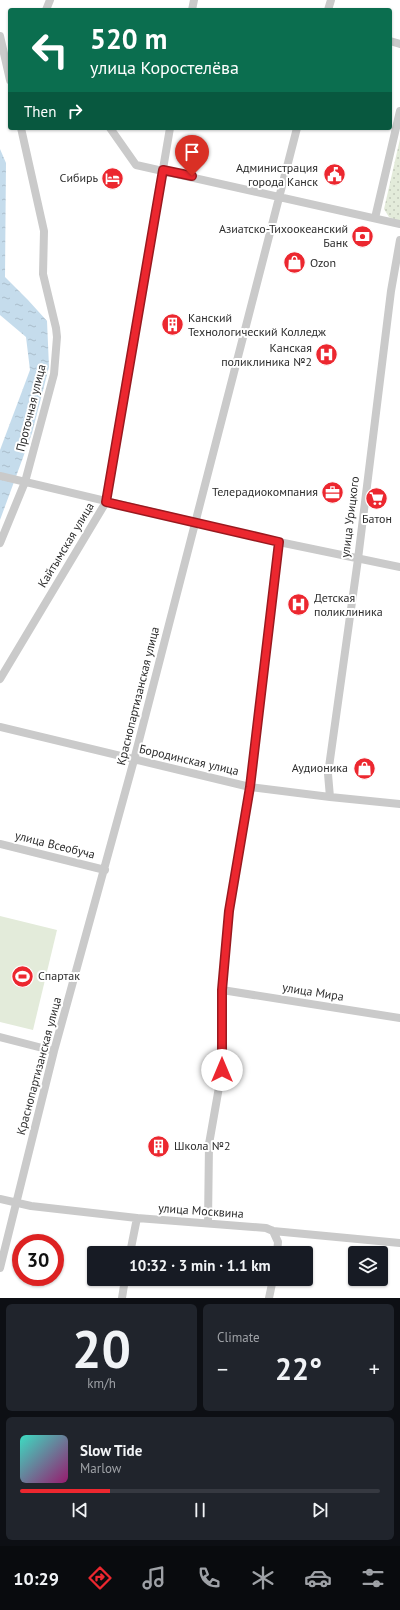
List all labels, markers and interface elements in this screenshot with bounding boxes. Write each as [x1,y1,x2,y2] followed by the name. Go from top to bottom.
[90,20,167,57] text: 520 m
[24,24,76,76] icon: left
[90,56,239,79] text: улица Коростелёва
[64,100,86,122] icon: right
[24,102,56,121] text: Then
[175,135,209,176] pin
[181,141,203,163] icon: arrive
[236,160,318,189] place label: Администрация города Канск
[321,162,347,188] public building icon: Администрация города Канск
[100,165,126,191] hotel icon: Сибирь
[60,170,98,185] place label: Сибирь
[219,221,348,250] place label: Азиатско-Тихоокеанский Банк
[350,223,376,249] bank icon: Азиатско-Тихоокеанский Банк
[282,250,308,276] shop icon: Ozon
[310,255,336,270] place label: Ozon
[188,310,326,339] place label: Канский Технологический Колледж
[160,312,186,338] building icon: Канский Технологический Колледж
[221,340,312,369] place label: Канская поликлиника №2
[314,342,340,368] hospital icon: Канская поликлиника №2
[12,363,49,453] street label: Проточная улица
[337,475,362,558] street label: улица Урицкого
[320,479,346,505] office icon: Телерадиокомпания
[212,484,318,499] place label: Телерадиокомпания
[364,485,390,511] supermarket icon: Батон
[34,499,97,590] street label: Кайтымская улица
[362,511,392,526] place label: Батон
[314,590,383,619] place label: Детская поликлиника
[286,592,312,618] hospital icon: Детская поликлиника
[113,625,162,767] street label: Краснопартизанская улица
[138,741,241,778] street label: Бородинская улица
[351,755,377,781] shop icon: Аудионика
[292,760,348,775] place label: Аудионика
[14,827,97,862] street label: улица Всеобуча
[10,963,36,989] sports icon: Спартак
[38,968,80,983] place label: Спартак
[281,979,345,1004] street label: улица Мира
[13,995,64,1137] street label: Краснопартизанская улица
[201,1049,243,1091] position arrow
[145,1133,171,1159] building icon: Школа №2
[174,1138,231,1153] place label: Школа №2
[158,1200,244,1221] street label: улица Москвина
[12,1234,64,1286] speed limit sign: 30
[348,1246,388,1286] map controls
[348,1246,388,1286] button: layers
[129,1256,271,1275] text: 10:32 · 3 min · 1.1 km
[72,1315,131,1382] text: 20
[217,1329,260,1346] text: Climate
[275,1349,322,1388] text: 22°
[217,1355,228,1383] text: −
[369,1355,380,1383] text: +
[87,1375,116,1392] text: km/h
[80,1441,142,1460] text: Slow Tide
[80,1460,121,1477] text: Marlow
[69,1499,91,1521] icon: previous
[189,1499,211,1521] icon: pause
[309,1499,331,1521] icon: next
[86,1564,114,1592] icon: directions
[140,1564,168,1592] icon: music
[195,1564,223,1592] icon: phone
[249,1564,277,1592] icon: climate
[304,1564,332,1592] icon: car
[359,1564,387,1592] icon: filters
[13,1567,59,1590] text: 10:29

